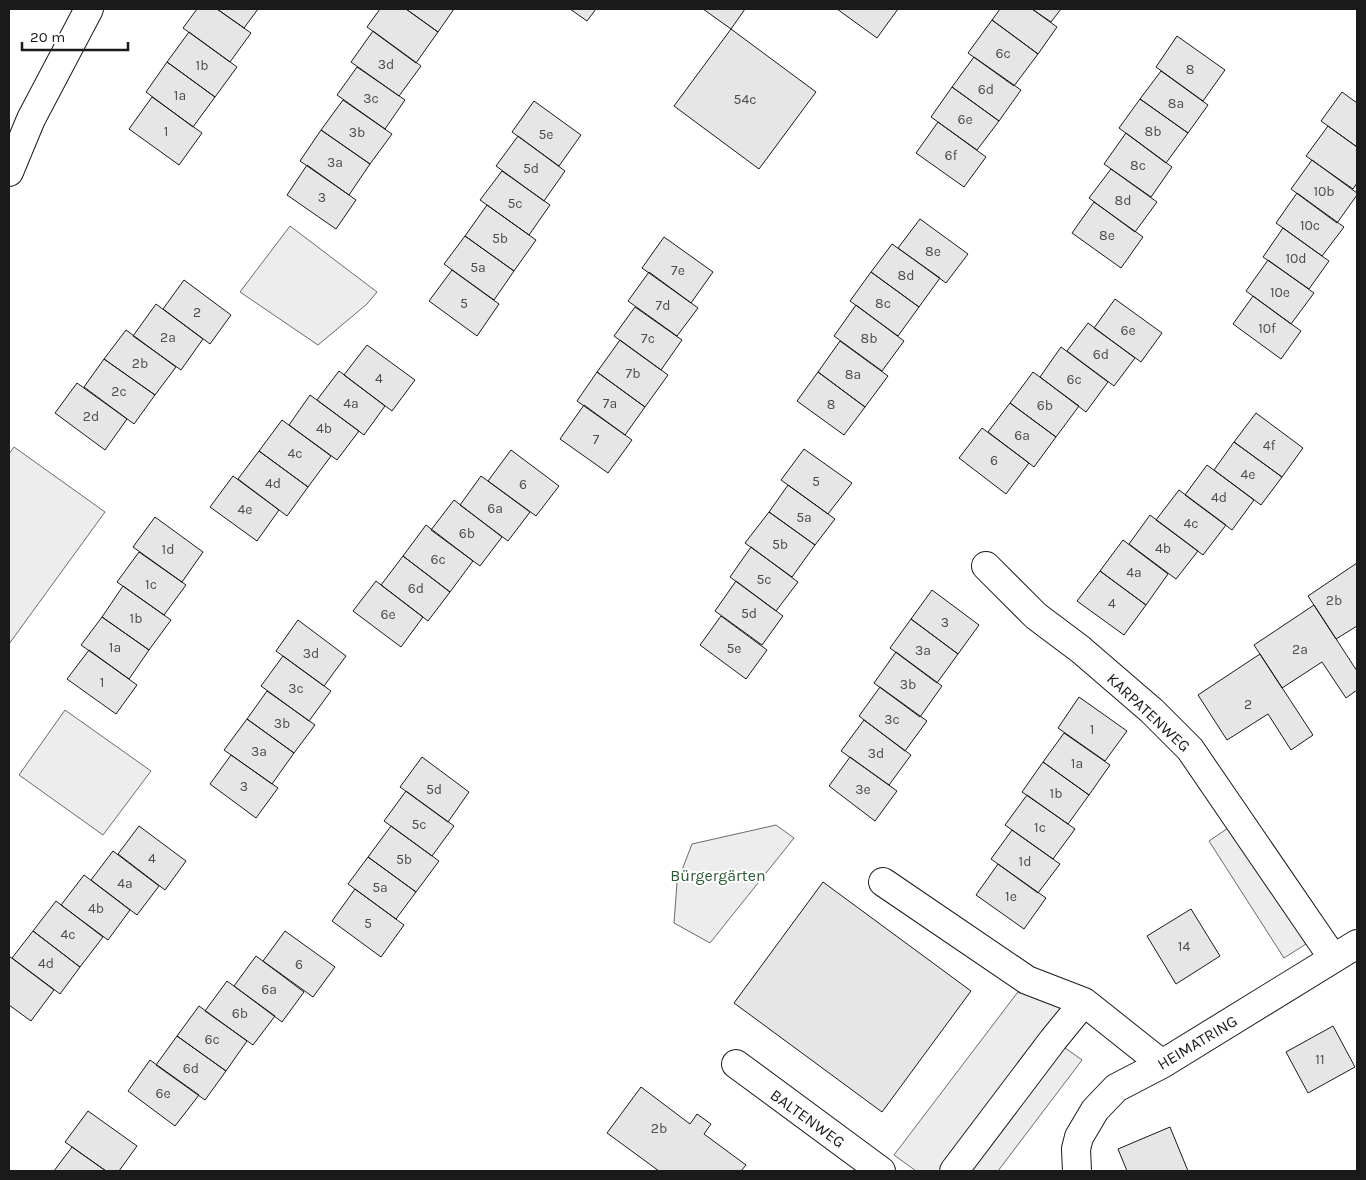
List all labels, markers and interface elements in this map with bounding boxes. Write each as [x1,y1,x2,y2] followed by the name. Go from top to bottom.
[22,20,129,52] scale bar
[30,28,65,46] text: 20 m
[995,45,1011,62] house number: 6c
[378,56,394,73] house number: 3d
[196,57,208,74] house number: 1b
[1186,61,1194,78] house number: 8
[978,81,994,98] house number: 6d
[174,87,186,104] house number: 1a
[363,90,379,107] house number: 3c
[734,91,756,108] house number: 54c
[1168,95,1184,112] house number: 8a
[957,111,973,128] house number: 6e
[164,123,168,140] house number: 1
[1145,123,1161,140] house number: 8b
[349,124,365,141] house number: 3b
[538,126,554,143] house number: 5e
[945,147,958,164] house number: 6f
[327,154,343,171] house number: 3a
[1130,157,1146,174] house number: 8c
[523,160,539,177] house number: 5d
[1313,183,1335,200] house number: 10b
[318,189,326,206] house number: 3
[1115,192,1131,209] house number: 8d
[507,195,523,212] house number: 5c
[1300,217,1320,234] house number: 10c
[1099,227,1115,244] house number: 8e
[492,230,508,247] house number: 5b
[925,243,941,260] house number: 8e
[1285,250,1307,267] house number: 10d
[470,259,486,276] house number: 5a
[671,262,685,279] house number: 7e
[898,267,914,284] house number: 8d
[1270,284,1290,301] house number: 10e
[460,295,468,312] house number: 5
[875,295,891,312] house number: 8c
[656,297,670,314] house number: 7d
[193,304,201,321] house number: 2
[1258,320,1276,337] house number: 10f
[1120,322,1136,339] house number: 6e
[160,329,176,346] house number: 2a
[641,330,655,347] house number: 7c
[861,330,877,347] house number: 8b
[1093,346,1109,363] house number: 6d
[132,355,148,372] house number: 2b
[626,365,640,382] house number: 7b
[845,366,861,383] house number: 8a
[375,370,383,387] house number: 4
[1066,371,1082,388] house number: 6c
[111,383,127,400] house number: 2c
[343,395,359,412] house number: 4a
[603,395,617,412] house number: 7a
[827,396,835,413] house number: 8
[1037,397,1053,414] house number: 6b
[83,408,99,425] house number: 2d
[316,420,332,437] house number: 4b
[1014,427,1030,444] house number: 6a
[593,431,600,448] house number: 7
[1263,437,1276,454] house number: 4f
[287,445,303,462] house number: 4c
[990,452,998,469] house number: 6
[1240,466,1256,483] house number: 4e
[812,473,820,490] house number: 5
[265,475,281,492] house number: 4d
[519,476,527,493] house number: 6
[1211,489,1227,506] house number: 4d
[487,500,503,517] house number: 6a
[237,501,253,518] house number: 4e
[796,509,812,526] house number: 5a
[1183,515,1199,532] house number: 4c
[459,525,475,542] house number: 6b
[772,536,788,553] house number: 5b
[1155,540,1171,557] house number: 4b
[162,541,174,558] house number: 1d
[430,551,446,568] house number: 6c
[1126,564,1142,581] house number: 4a
[756,571,772,588] house number: 5c
[145,576,157,593] house number: 1c
[408,580,424,597] house number: 6d
[1326,592,1342,609] house number: 2b
[1108,595,1116,612] house number: 4
[741,605,757,622] house number: 5d
[380,606,396,623] house number: 6e
[130,610,142,627] house number: 1b
[941,614,949,631] house number: 3
[109,639,121,656] house number: 1a
[726,640,742,657] house number: 5e
[1292,641,1308,658] house number: 2a
[915,642,931,659] house number: 3a
[303,645,319,662] house number: 3d
[1103,669,1194,756] street label: KARPATENWEG
[100,674,104,691] house number: 1
[900,676,916,693] house number: 3b
[288,680,304,697] house number: 3c
[1244,696,1252,713] house number: 2
[884,711,900,728] house number: 3c
[274,715,290,732] house number: 3b
[1090,721,1094,738] house number: 1
[251,743,267,760] house number: 3a
[868,745,884,762] house number: 3d
[1071,755,1083,772] house number: 1a
[240,778,248,795] house number: 3
[426,781,442,798] house number: 5d
[855,781,871,798] house number: 3e
[1050,785,1062,802] house number: 1b
[411,816,427,833] house number: 5c
[1034,819,1046,836] house number: 1c
[148,850,156,867] house number: 4
[396,851,412,868] house number: 5b
[1019,853,1031,870] house number: 1d
[670,866,766,885] park label: Bürgergärten
[117,875,133,892] house number: 4a
[372,879,388,896] house number: 5a
[1005,888,1017,905] house number: 1e
[88,900,104,917] house number: 4b
[364,915,372,932] house number: 5
[60,926,76,943] house number: 4c
[1178,938,1190,955] house number: 14
[38,955,54,972] house number: 4d
[295,956,303,973] house number: 6
[261,981,277,998] house number: 6a
[232,1005,248,1022] house number: 6b
[1154,1011,1241,1074] street label: HEIMATRING
[204,1031,220,1048] house number: 6c
[1315,1051,1325,1068] house number: 11
[183,1060,199,1077] house number: 6d
[155,1085,171,1102] house number: 6e
[767,1085,849,1152] street label: BALTENWEG
[651,1120,667,1137] house number: 2b

